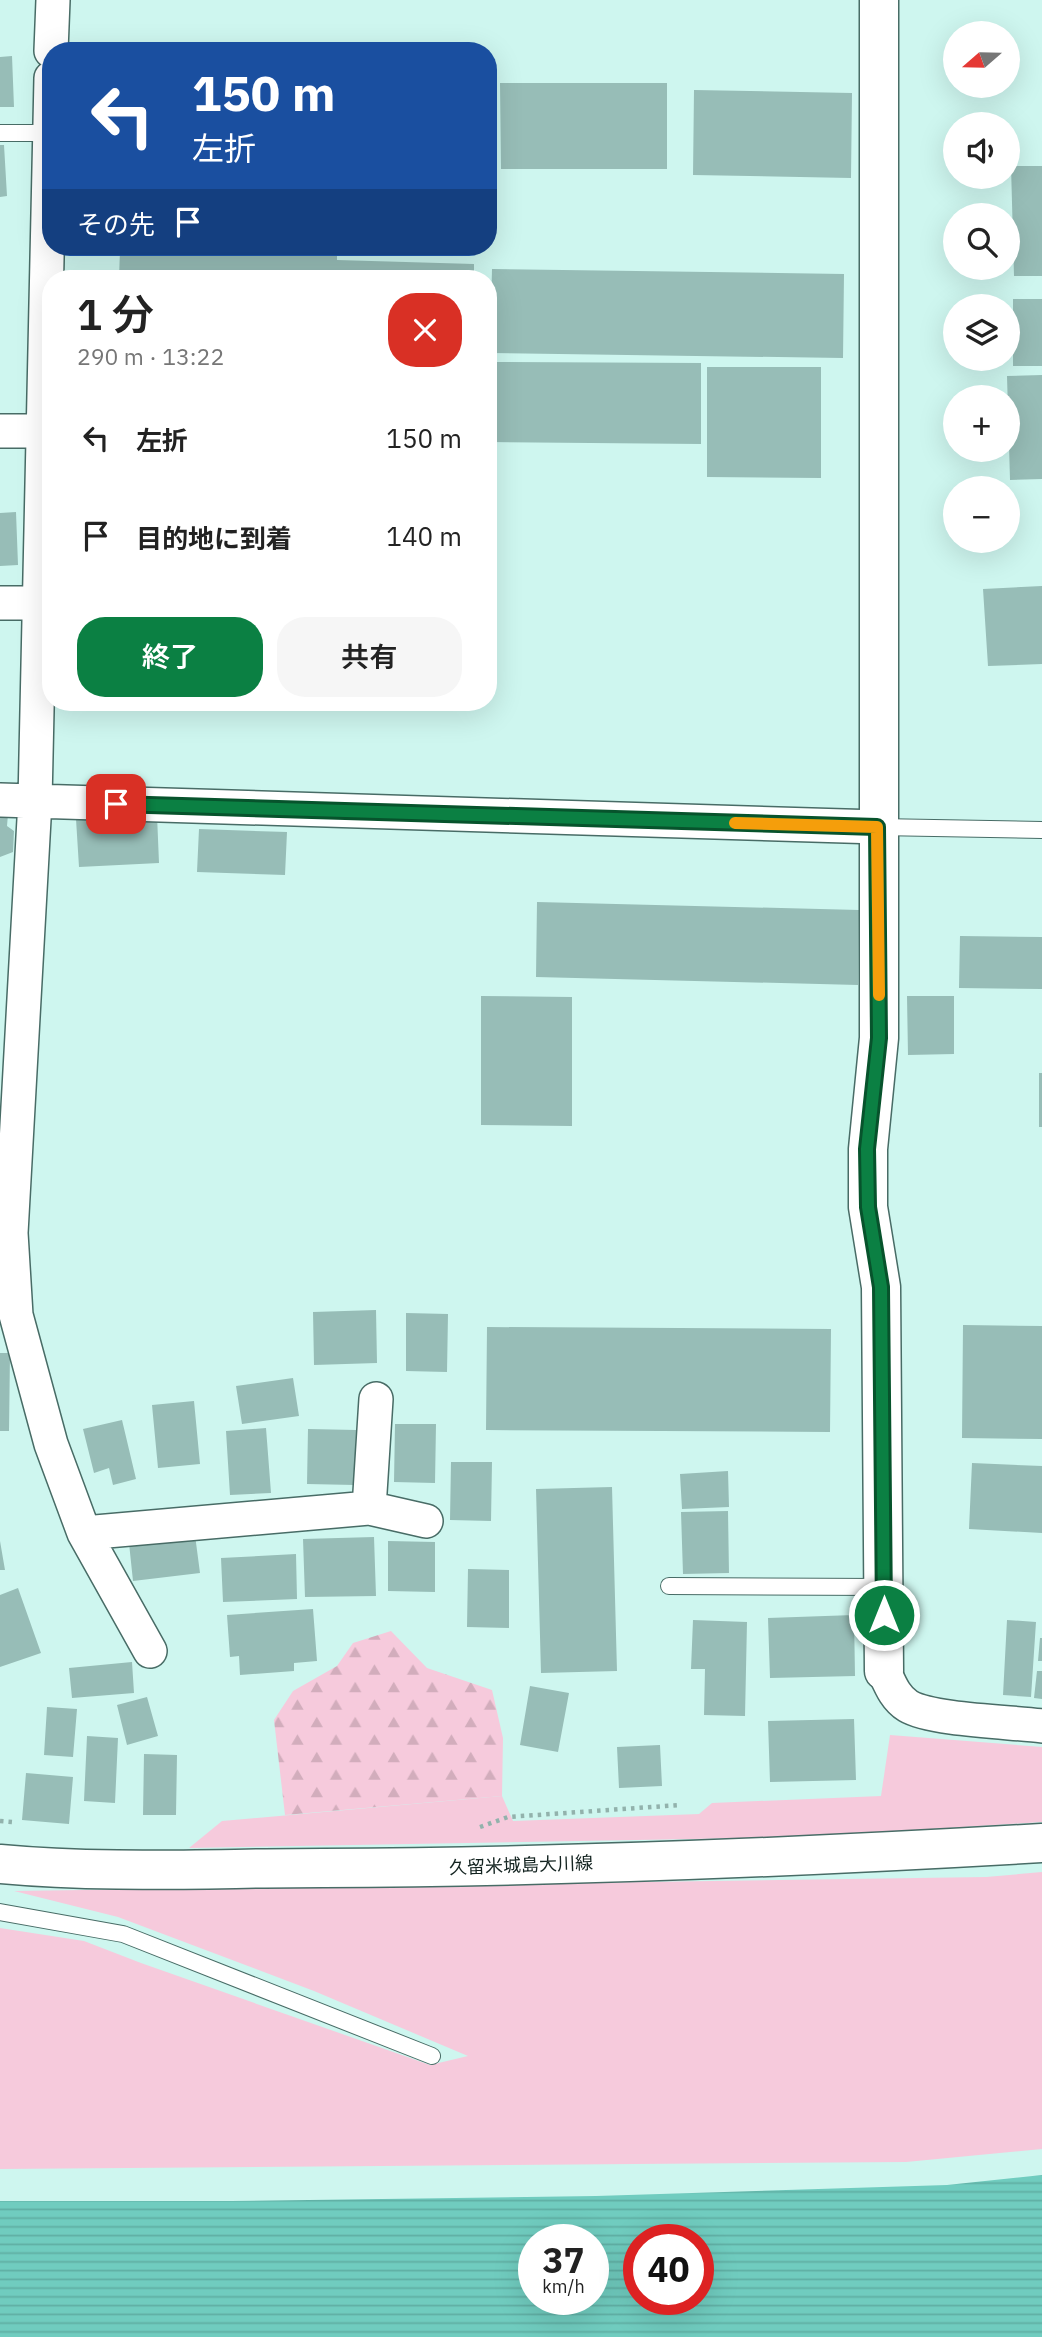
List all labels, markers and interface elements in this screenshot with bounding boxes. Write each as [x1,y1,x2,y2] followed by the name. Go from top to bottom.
[943,21,1020,98] north arrow
[943,21,1020,553] map controls
[192,61,336,124] text: 150 m
[77,70,168,161] icon: left
[943,112,1020,189] button: sound
[192,127,256,169] text: 左折
[169,203,207,241] icon: arrive
[943,203,1020,280] button: search
[77,207,155,241] text: その先
[77,287,154,342] text: 1 分
[388,293,462,367] button: close
[943,294,1020,371] button: layers
[77,341,224,371] text: 290 m · 13:22
[943,385,1020,462] button: +
[77,419,115,457] icon: left
[386,421,462,455] text: 150 m
[136,423,188,457] text: 左折
[943,476,1020,553] button: −
[77,517,115,555] icon: arrive
[386,519,462,553] text: 140 m
[136,521,292,555] text: 目的地に到着
[77,617,263,697] button: 終了
[277,617,462,697] button: 共有
[86,774,146,834] pin
[97,785,135,823] icon: arrive
[847,1578,921,1652] position arrow
[449,1851,593,1879] street label: 久留米城島大川線
[623,2224,714,2315] speed limit sign: 40
[542,2237,585,2283] text: 37
[542,2275,585,2298] text: km/h

